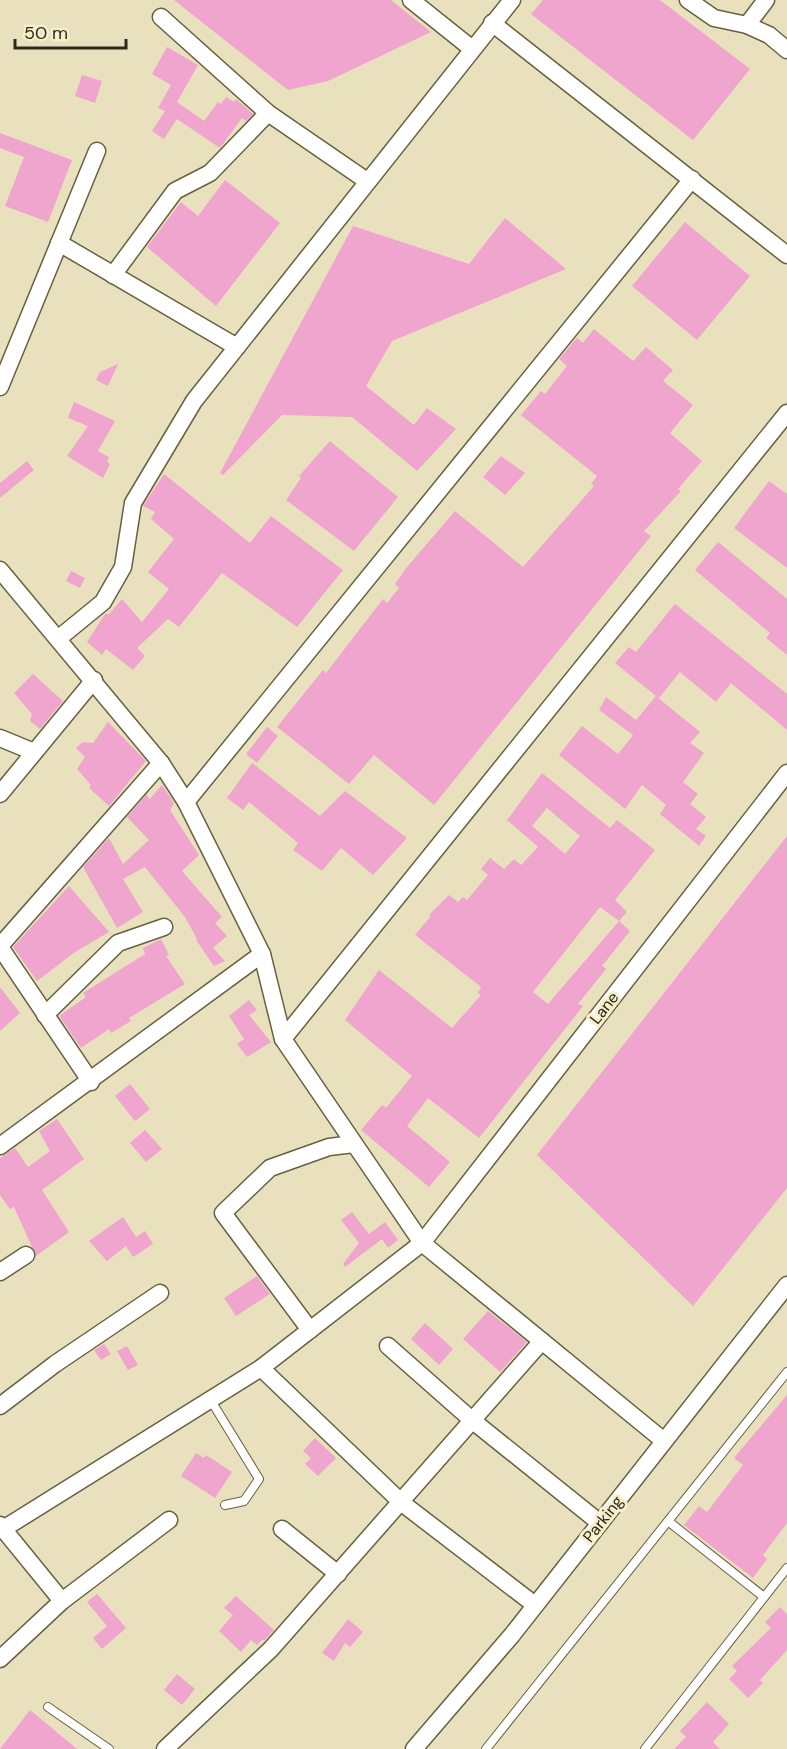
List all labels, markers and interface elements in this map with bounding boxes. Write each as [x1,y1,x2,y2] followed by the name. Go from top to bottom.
[15,12,126,50] scale bar
[24,21,68,45] text: 50 m
[585,988,623,1028] street label: Lane
[578,1491,628,1547] street label: Parking

